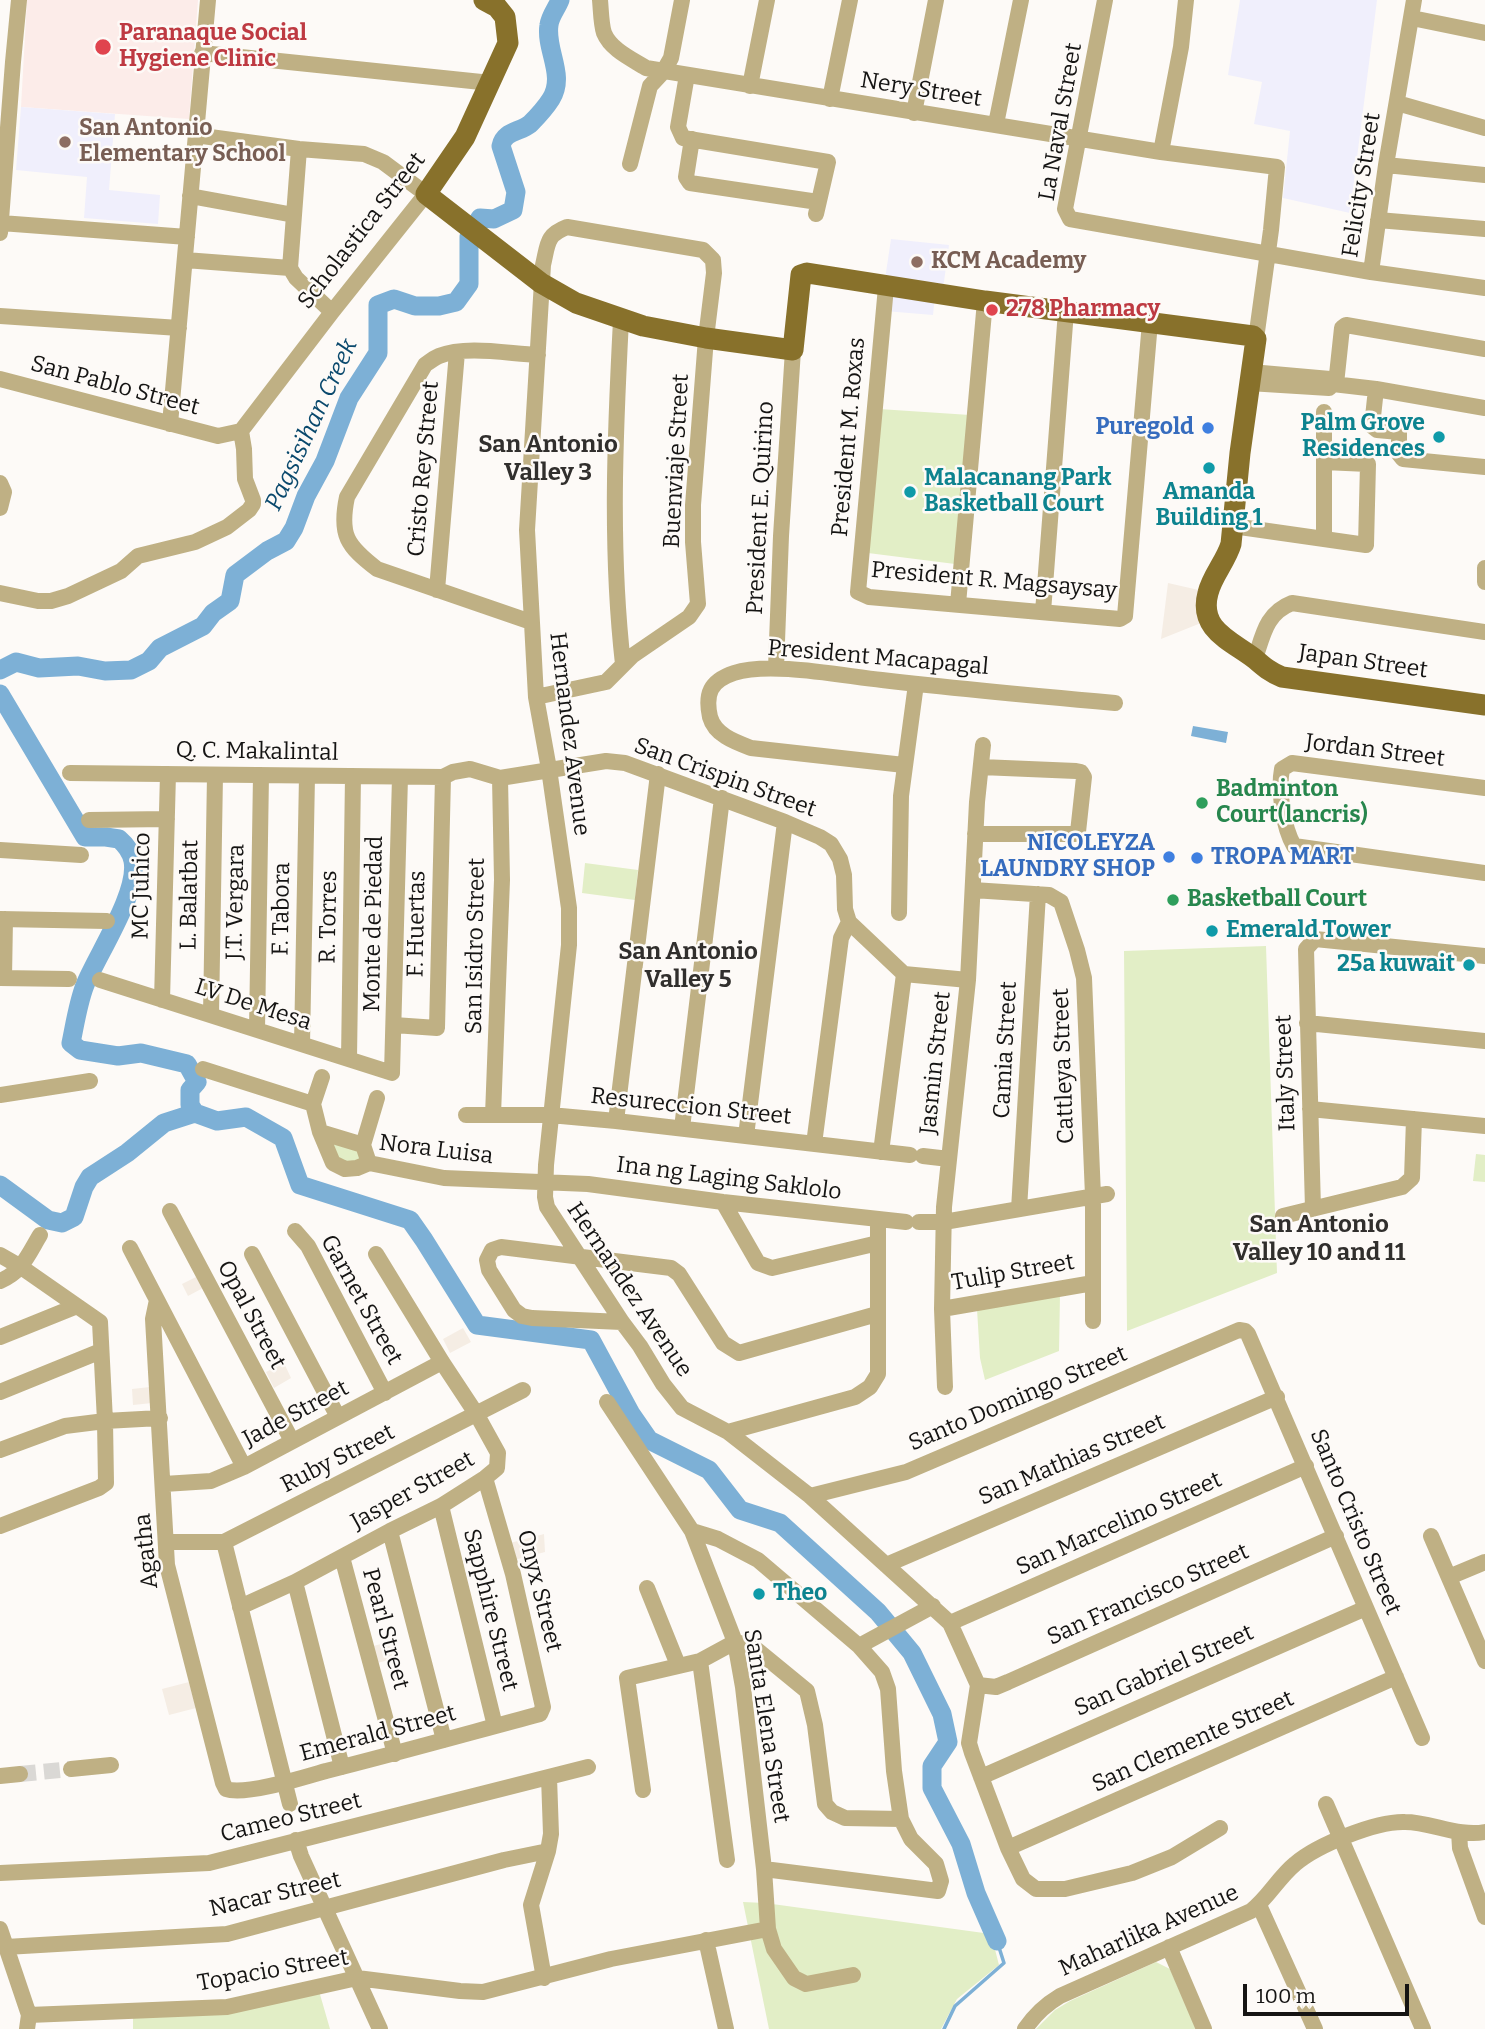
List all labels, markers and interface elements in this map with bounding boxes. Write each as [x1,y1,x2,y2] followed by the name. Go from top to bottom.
[119,20,307,74] place label: Paranaque Social Hygiene Clinic
[93,37,113,57] marker: Paranaque Social Hygiene Clinic
[1034,41,1088,203] street label: La Naval Street
[858,67,984,113] street label: Nery Street
[1337,111,1387,259] street label: Felicity Street
[79,115,286,169] place label: San Antonio Elementary School
[57,134,73,150] marker: San Antonio Elementary School
[292,147,432,315] street label: Scholastica Street
[931,248,1086,276] place label: KCM Academy
[909,254,925,270] marker: KCM Academy
[1006,296,1160,324] place label: 278 Pharmacy
[984,302,1000,318] marker: 278 Pharmacy
[260,335,364,515] water label: Pagsisihan Creek
[827,336,871,538] street label: President M. Roxas
[28,350,202,422] street label: San Pablo Street
[659,373,695,549] street label: Buenviaje Street
[403,380,445,558] street label: Cristo Rey Street
[742,401,780,615] street label: President E. Quirino
[1301,410,1425,464] place label: Palm Grove Residences
[1095,414,1194,442] place label: Puregold
[1200,420,1216,436] marker: Puregold
[1431,429,1447,445] marker: Palm Grove Residences
[478,431,618,487] district label: San Antonio Valley 3
[1201,460,1217,476] marker: Amanda Building 1
[924,465,1111,519] place label: Malacanang Park Basketball Court
[1156,479,1262,533] place label: Amanda Building 1
[902,484,918,500] marker: Malacanang Park Basketball Court
[870,557,1118,605] street label: President R. Magsaysay
[543,631,595,837] street label: Hernandez Avenue
[766,635,990,681] street label: President Macapagal
[1297,639,1429,685] street label: Japan Street
[1304,729,1446,773] street label: Jordan Street
[630,732,820,824] street label: San Crispin Street
[175,737,339,767] street label: Q. C. Makalintal
[1216,776,1368,830] place label: Badminton Court(lancris)
[1194,795,1210,811] marker: Badminton Court(lancris)
[980,830,1155,884] place label: NICOLEYZA LAUNDRY SHOP
[127,832,157,940] street label: MC Juhico
[359,836,389,1012] street label: Monte de Piedad
[175,840,205,950] street label: L. Balatbat
[221,844,251,960] street label: J.T. Vergara
[1211,844,1354,872] place label: TROPA MART
[1161,849,1177,865] marker: NICOLEYZA LAUNDRY SHOP
[1189,850,1205,866] marker: TROPA MART
[461,857,491,1035] street label: San Isidro Street
[267,862,297,956] street label: F. Tabora
[314,870,344,964] street label: R. Torres
[402,870,432,978] street label: F. Huertas
[1187,886,1367,914] place label: Basketball Court
[1165,892,1181,908] marker: Basketball Court
[1226,917,1391,945] place label: Emerald Tower
[1204,923,1220,939] marker: Emerald Tower
[618,938,758,994] district label: San Antonio Valley 5
[1337,951,1455,979] place label: 25a kuwait
[1461,957,1477,973] marker: 25a kuwait
[191,973,315,1037] street label: LV De Mesa
[989,981,1023,1119] street label: Camia Street
[1047,988,1081,1144] street label: Cattleya Street
[915,990,957,1136] street label: Jasmin Street
[1270,1014,1302,1132] street label: Italy Street
[589,1083,793,1131] street label: Resureccion Street
[377,1129,495,1171] street label: Nora Luisa
[615,1152,843,1206] street label: Ina ng Laging Saklolo
[560,1197,698,1383] street label: Hernandez Avenue
[1233,1211,1405,1267] district label: San Antonio Valley 10 and 11
[314,1230,408,1370] street label: Garnet Street
[950,1249,1076,1297] street label: Tulip Street
[211,1256,291,1374] street label: Opal Street
[905,1340,1131,1458] street label: Santo Domingo Street
[239,1375,353,1453] street label: Jade Street
[975,1408,1169,1512] street label: San Mathias Street
[277,1419,399,1499] street label: Ruby Street
[1303,1425,1407,1619] street label: Santo Cristo Street
[347,1446,479,1536] street label: Jasper Street
[1012,1466,1226,1582] street label: San Marcelino Street
[129,1512,165,1590] street label: Agatha
[457,1526,523,1694] street label: Sapphire Street
[511,1527,567,1655] street label: Onyx Street
[1043,1538,1253,1652] street label: San Francisco Street
[356,1565,414,1693] street label: Pearl Street
[773,1580,827,1608] place label: Theo
[751,1586,767,1602] marker: Theo
[1070,1619,1258,1723] street label: San Gabriel Street
[737,1627,795,1825] street label: Santa Elena Street
[1088,1685,1298,1799] street label: San Clemente Street
[297,1700,459,1768] street label: Emerald Street
[218,1787,364,1849] street label: Cameo Street
[207,1866,343,1924] street label: Nacar Street
[1055,1879,1243,1983] street label: Maharlika Avenue
[195,1944,351,1998] street label: Topacio Street
[1247,1969,1413,2013] scale bar
[1256,1983,1316,2009] text: 100 m

